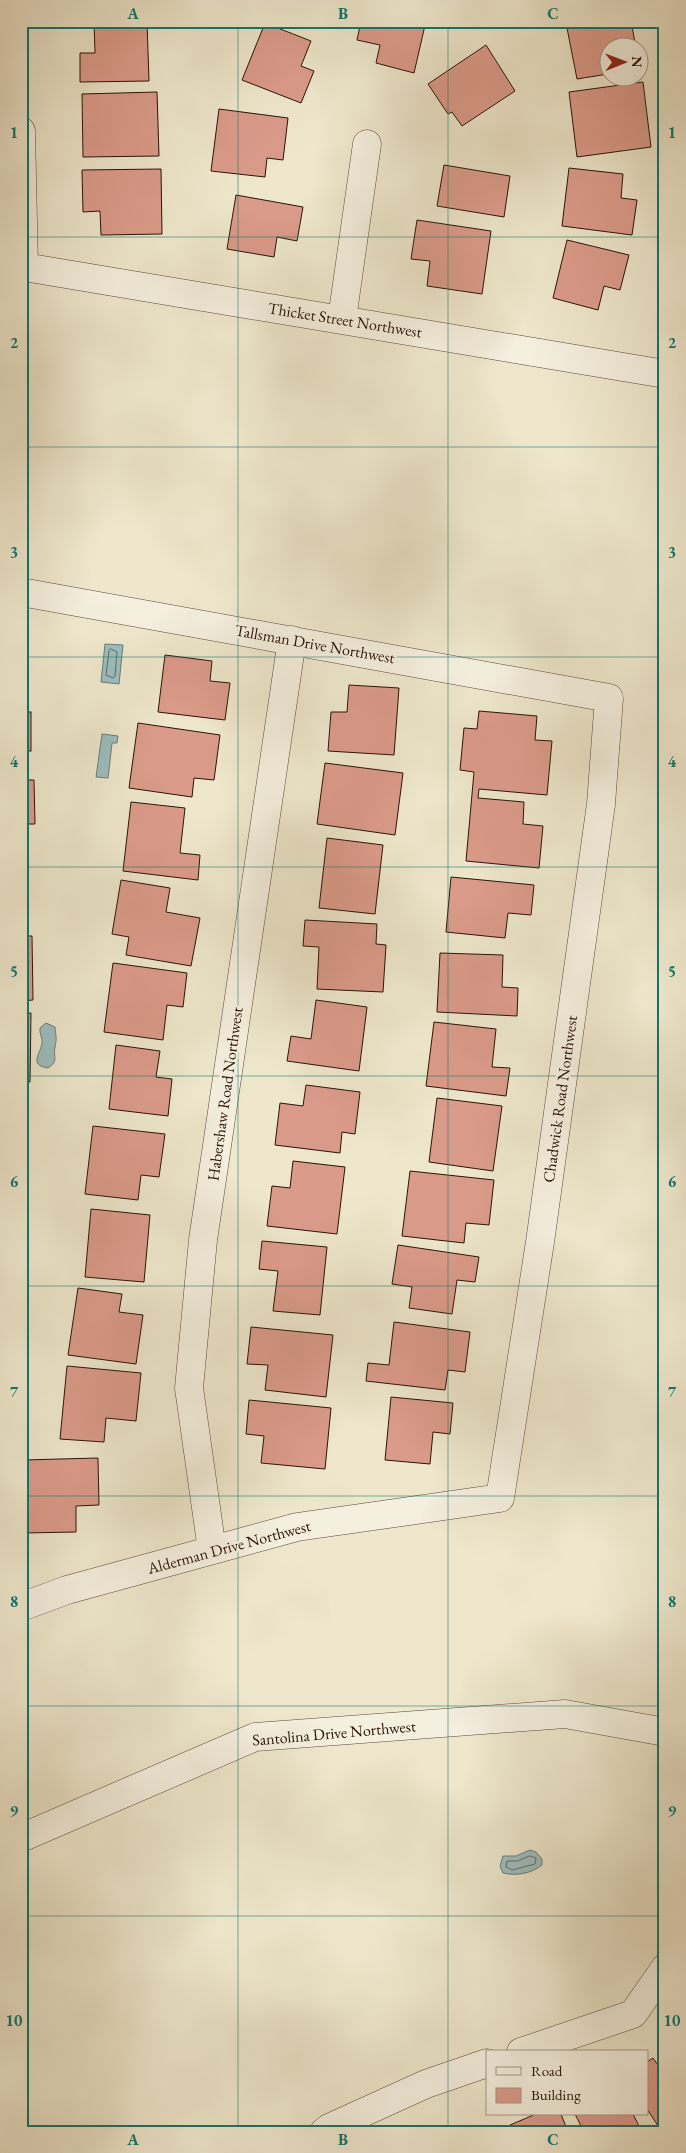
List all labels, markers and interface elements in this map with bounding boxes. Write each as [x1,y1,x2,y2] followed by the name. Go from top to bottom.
[126,3,139,24] text: A
[338,3,348,24] text: B
[547,3,559,24] text: C
[598,38,648,88] north arrow
[628,56,646,68] text: N
[10,122,18,143] text: 1
[668,122,676,143] text: 1
[267,297,423,343] street label: Thicket Street Northwest
[10,332,19,353] text: 2
[668,332,677,353] text: 2
[10,542,18,563] text: 3
[668,542,676,563] text: 3
[233,620,397,668] street label: Tallsman Drive Northwest
[10,751,19,772] text: 4
[668,751,677,772] text: 4
[10,961,18,982] text: 5
[668,961,676,982] text: 5
[202,1006,248,1182] street label: Habershaw Road Northwest
[538,1014,582,1184] street label: Chadwick Road Northwest
[10,1171,19,1192] text: 6
[668,1171,677,1192] text: 6
[10,1381,19,1402] text: 7
[668,1381,677,1402] text: 7
[144,1515,313,1579] street label: Alderman Drive Northwest
[10,1591,18,1612] text: 8
[668,1591,676,1612] text: 8
[251,1715,417,1751] street label: Santolina Drive Northwest
[10,1800,19,1821] text: 9
[668,1800,677,1821] text: 9
[6,2010,23,2031] text: 10
[664,2010,681,2031] text: 10
[486,2050,648,2116] legend
[531,2061,563,2080] text: Road
[531,2085,581,2104] text: Building
[126,2129,139,2150] text: A
[338,2129,348,2150] text: B
[547,2129,559,2150] text: C

